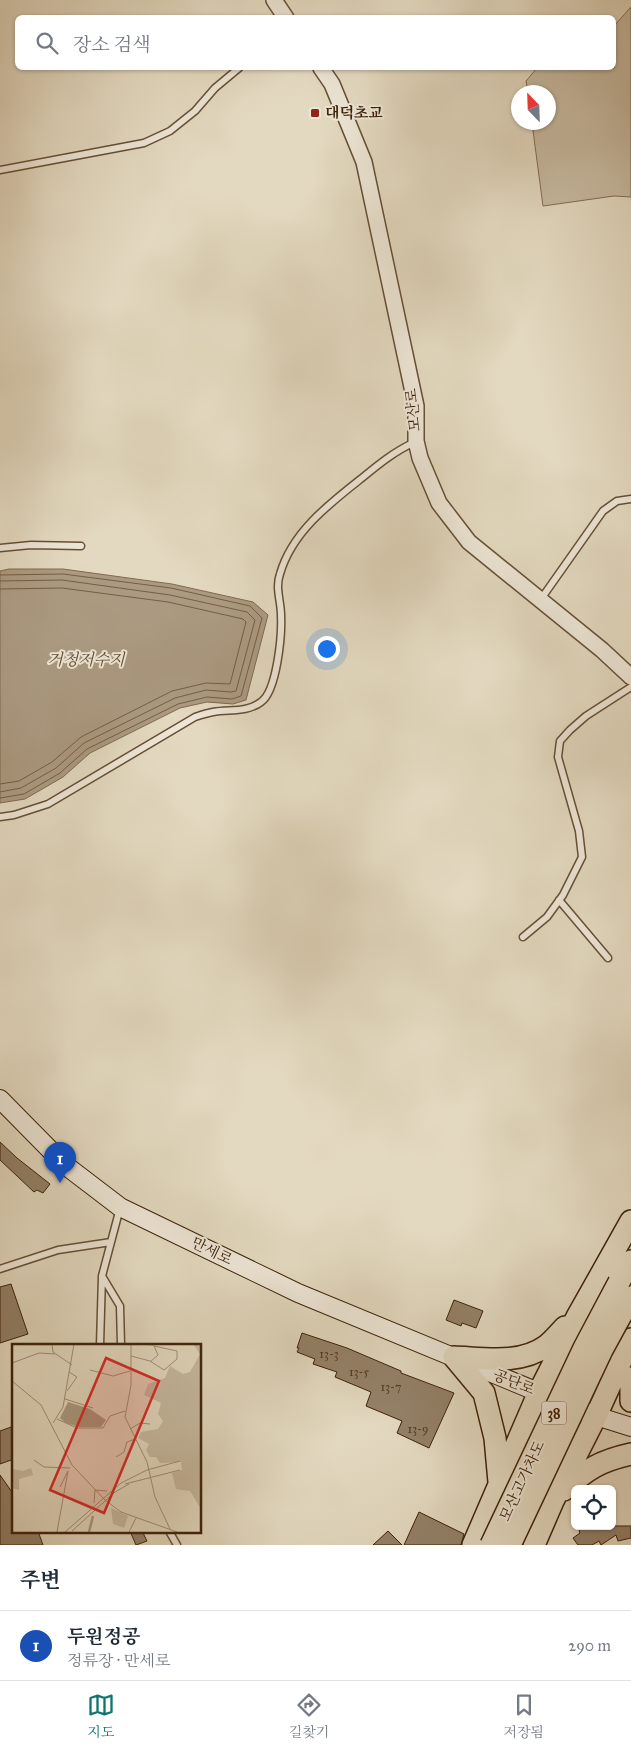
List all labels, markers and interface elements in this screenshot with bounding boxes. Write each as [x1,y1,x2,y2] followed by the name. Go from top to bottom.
[15,15,616,70] search box
[33,29,61,57] icon: search
[73,33,151,56] text: 장소 검색
[511,85,556,130] north arrow
[325,104,383,122] place label: 대덕초교
[309,107,321,119] marker: 대덕초교
[402,387,424,433] street label: 모산로
[314,636,340,662] your location
[47,650,126,669] water label: 거청저수지
[44,1142,76,1183] pin: 1
[189,1233,236,1269] street label: 만세로
[12,1344,201,1532] inset map
[319,1347,339,1361] house number: 13-3
[349,1365,369,1379] house number: 13-5
[490,1366,538,1399] street label: 공단로
[381,1380,401,1394] house number: 13-7
[542,1402,566,1425] road number: 38
[408,1422,428,1436] house number: 13-9
[495,1437,549,1524] street label: 모산고가차도
[571,1485,616,1530] map controls
[571,1485,616,1530] button: locate
[20,1567,61,1593] text: 주변
[67,1625,140,1648] text: 두원정공
[33,1636,39,1655] text: 1
[568,1636,611,1655] text: 290 m
[67,1651,170,1670] text: 정류장 · 만세로
[87,1691,115,1741] tab: 지도
[289,1691,329,1741] tab: 길찾기
[503,1691,544,1741] tab: 저장됨

